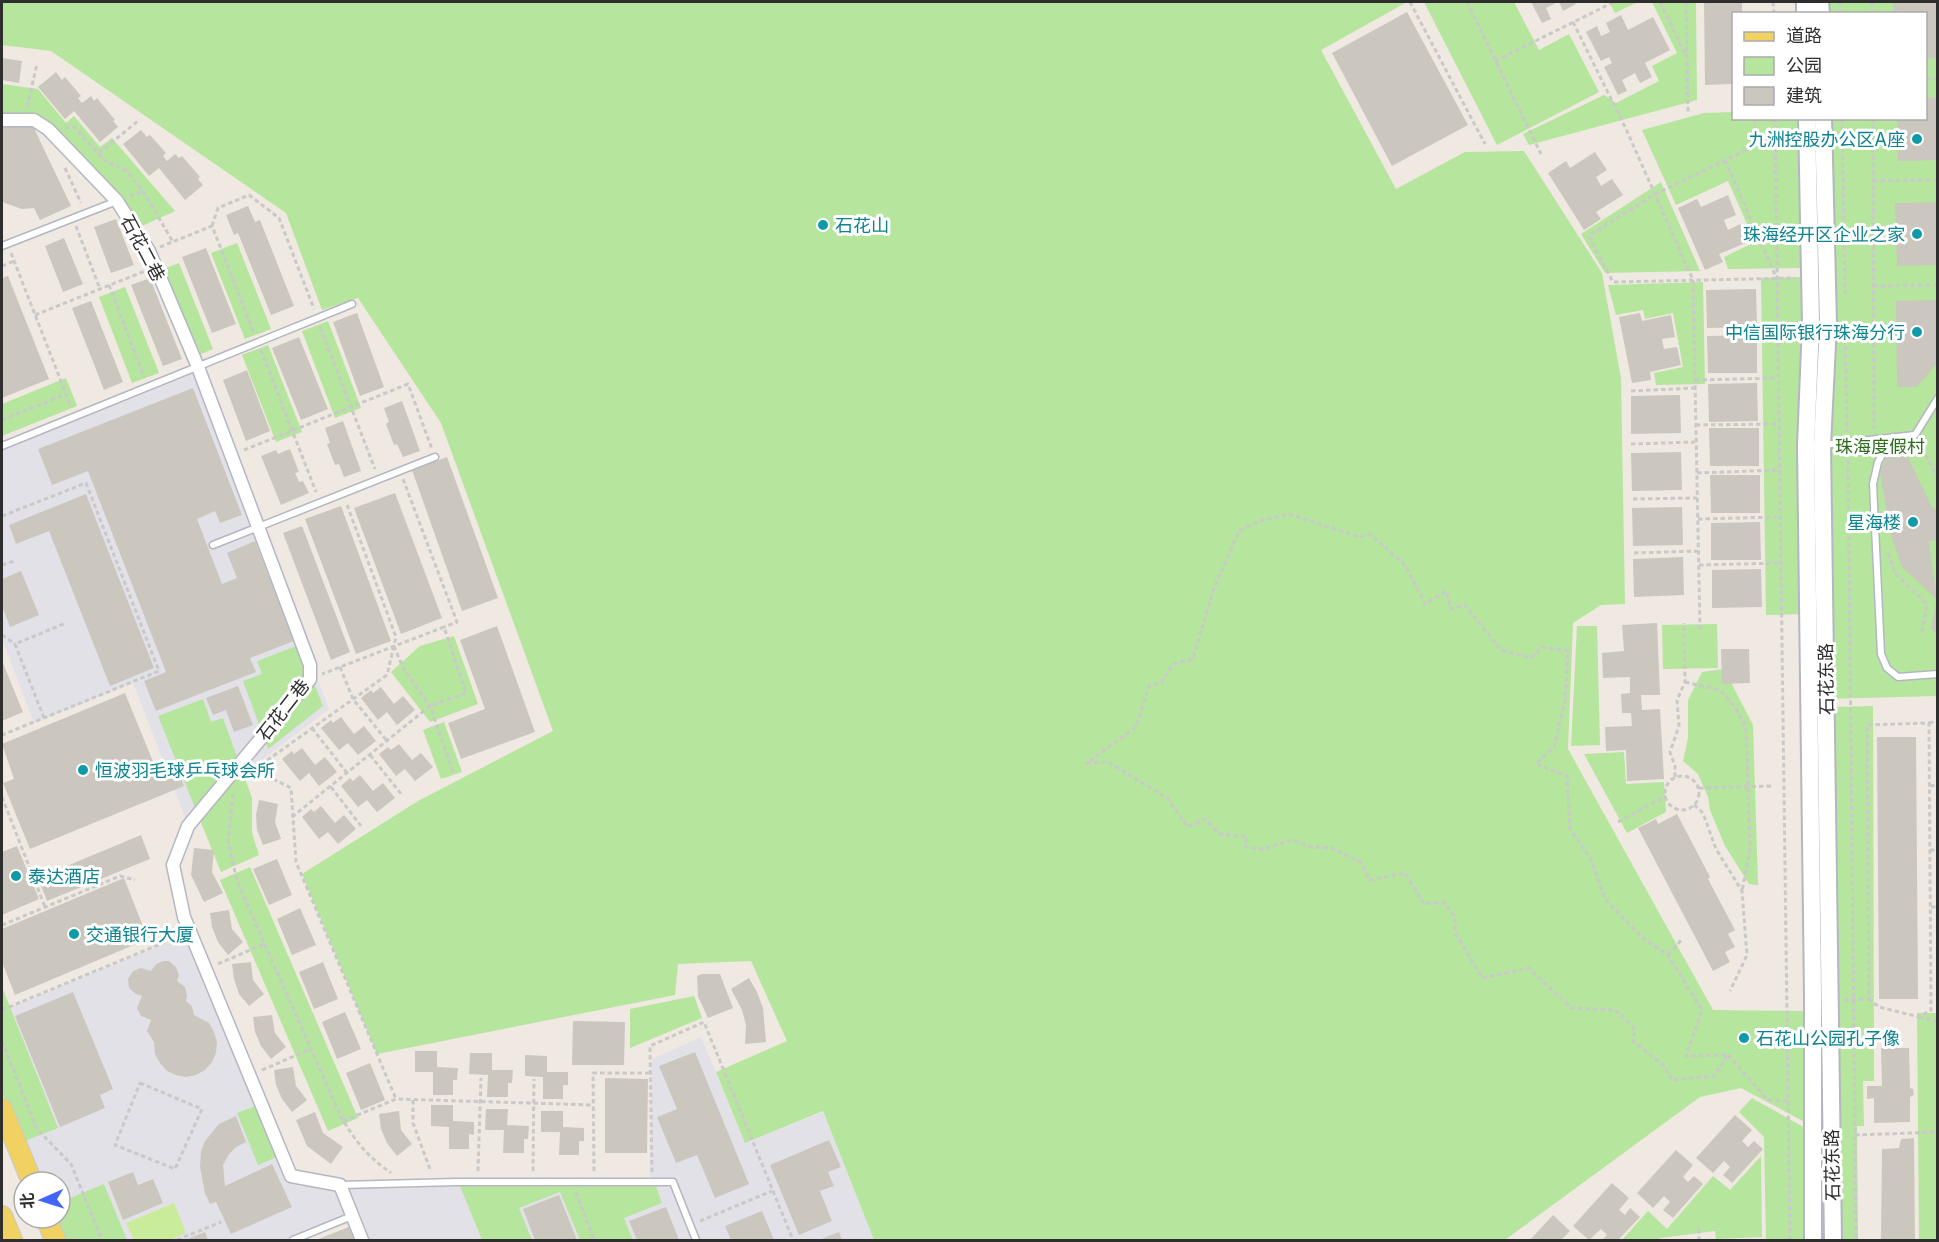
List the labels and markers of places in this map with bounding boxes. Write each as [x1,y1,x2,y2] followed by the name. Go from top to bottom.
[1749,129,1905,150] place label: 九洲控股办公区A座
[1910,132,1924,146] marker: 九洲控股办公区A座
[835,215,889,236] place label: 石花山
[816,218,830,232] marker: 石花山
[1743,224,1905,245] place label: 珠海经开区企业之家
[1910,227,1924,241] marker: 珠海经开区企业之家
[1725,322,1905,343] place label: 中信国际银行珠海分行
[1910,325,1924,339] marker: 中信国际银行珠海分行
[1847,512,1901,533] place label: 星海楼
[1906,515,1920,529] marker: 星海楼
[95,760,275,781] place label: 恒波羽毛球乒乓球会所
[76,763,90,777] marker: 恒波羽毛球乒乓球会所
[28,866,100,887] place label: 泰达酒店
[9,869,23,883] marker: 泰达酒店
[86,924,194,945] place label: 交通银行大厦
[67,927,81,941] marker: 交通银行大厦
[1756,1028,1900,1049] place label: 石花山公园孔子像
[1737,1031,1751,1045] marker: 石花山公园孔子像

